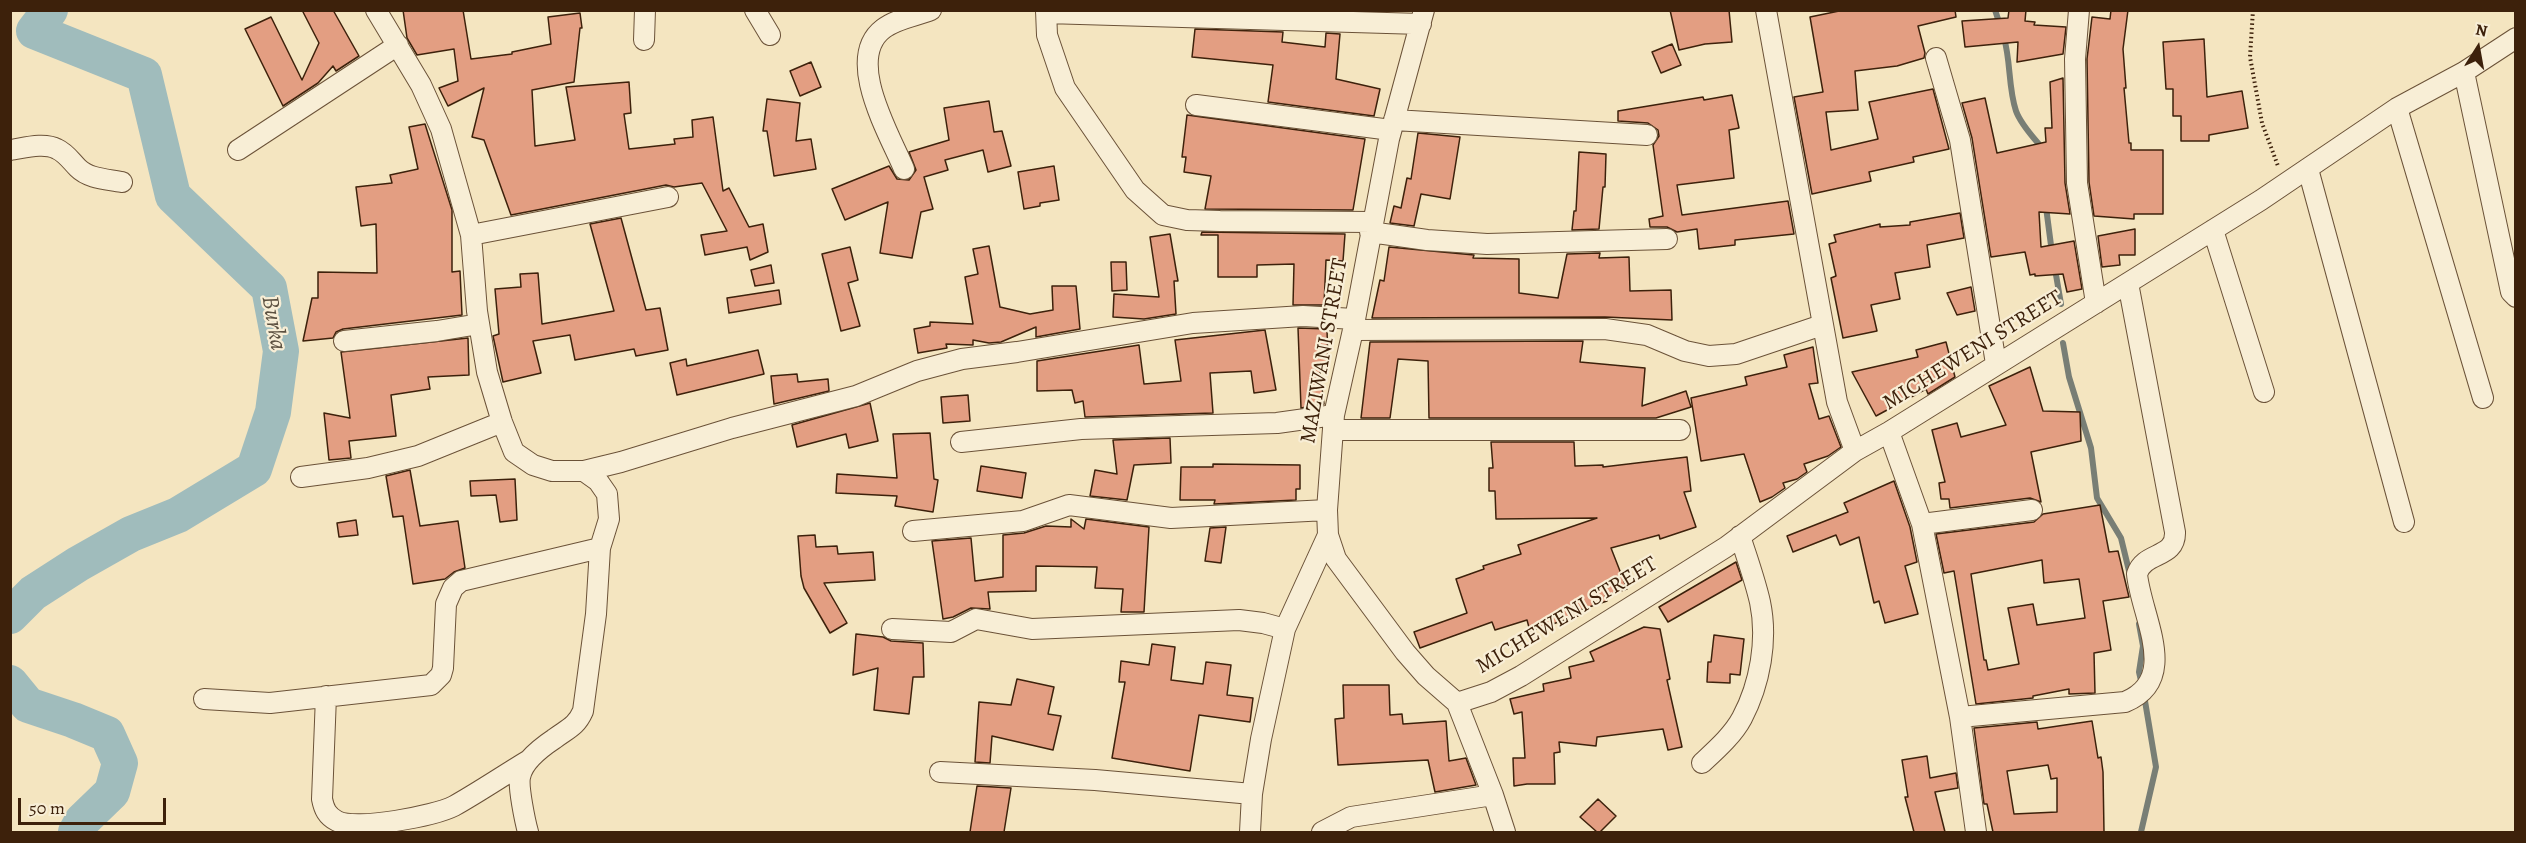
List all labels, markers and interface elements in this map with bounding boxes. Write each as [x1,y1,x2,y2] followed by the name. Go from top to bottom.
[2448,18,2508,78] north arrow
[2474,18,2489,42] text: N
[1296,256,1354,446] street label: MAZIWANI STREET
[1878,285,2068,417] street label: MICHEWENI STREET
[254,293,292,353] water label: Burka
[1472,551,1662,681] street label: MICHEWENI STREET
[21,786,170,824] scale bar
[29,796,65,820] text: 50 m

